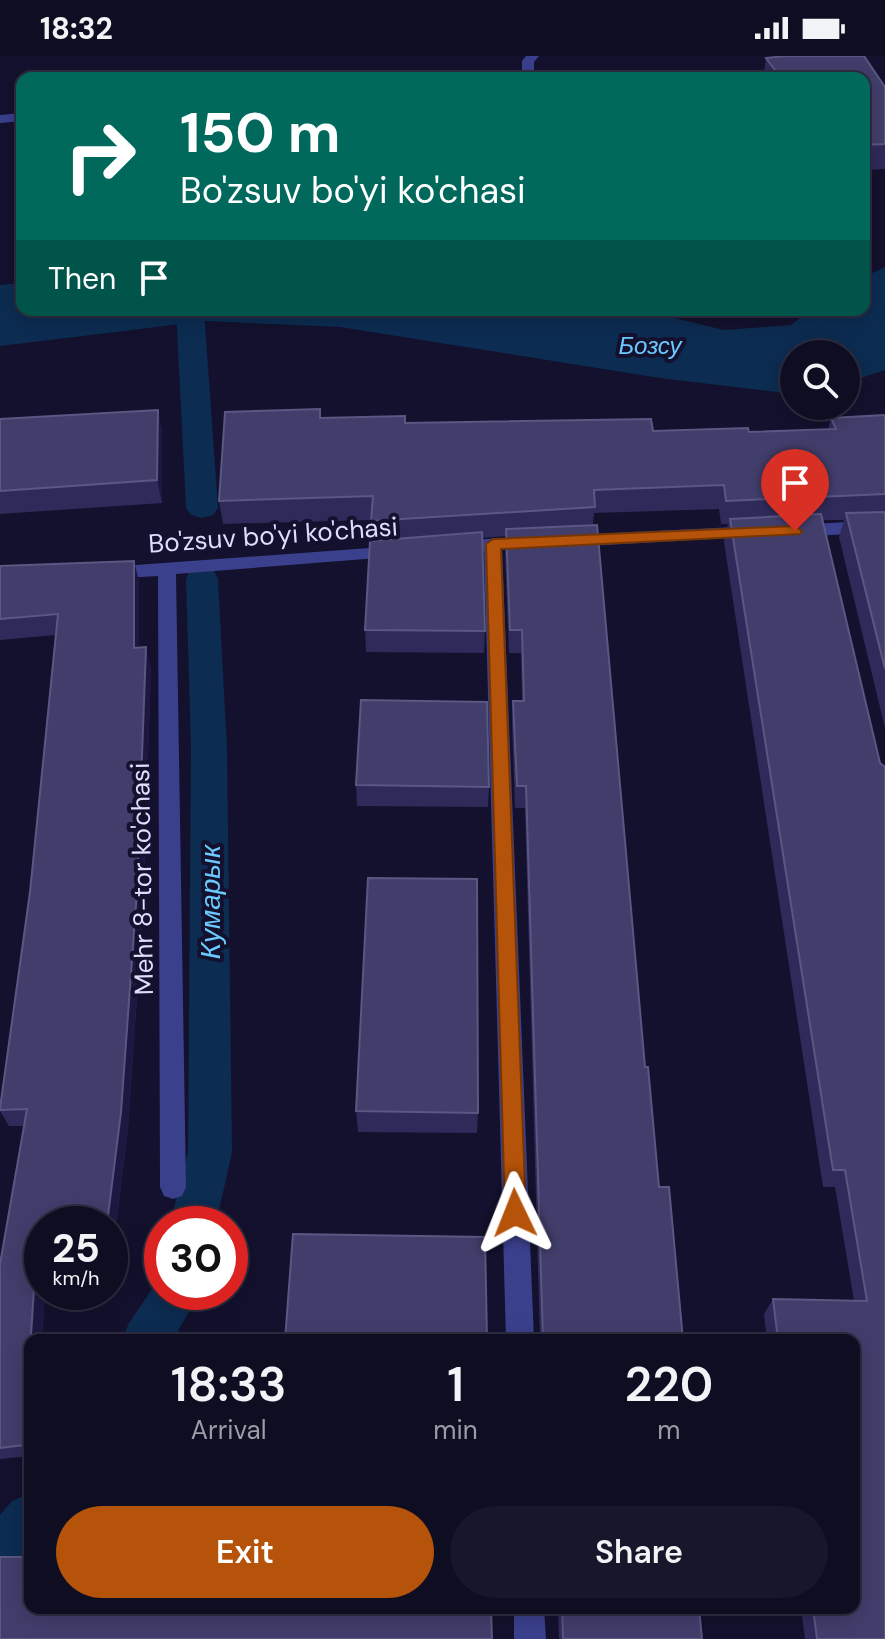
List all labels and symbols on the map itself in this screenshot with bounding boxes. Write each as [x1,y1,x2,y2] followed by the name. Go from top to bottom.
[618,330,684,361] water label: Бозсу
[761,449,829,531] pin
[147,509,399,561] street label: Bo'zsuv bo'yi ko'chasi
[123,762,161,996] street label: Mehr 8-tor ko'chasi
[192,843,229,959] water label: Кумарык
[473,1171,557,1255] position arrow
[144,1206,248,1310] speed limit sign: 30

